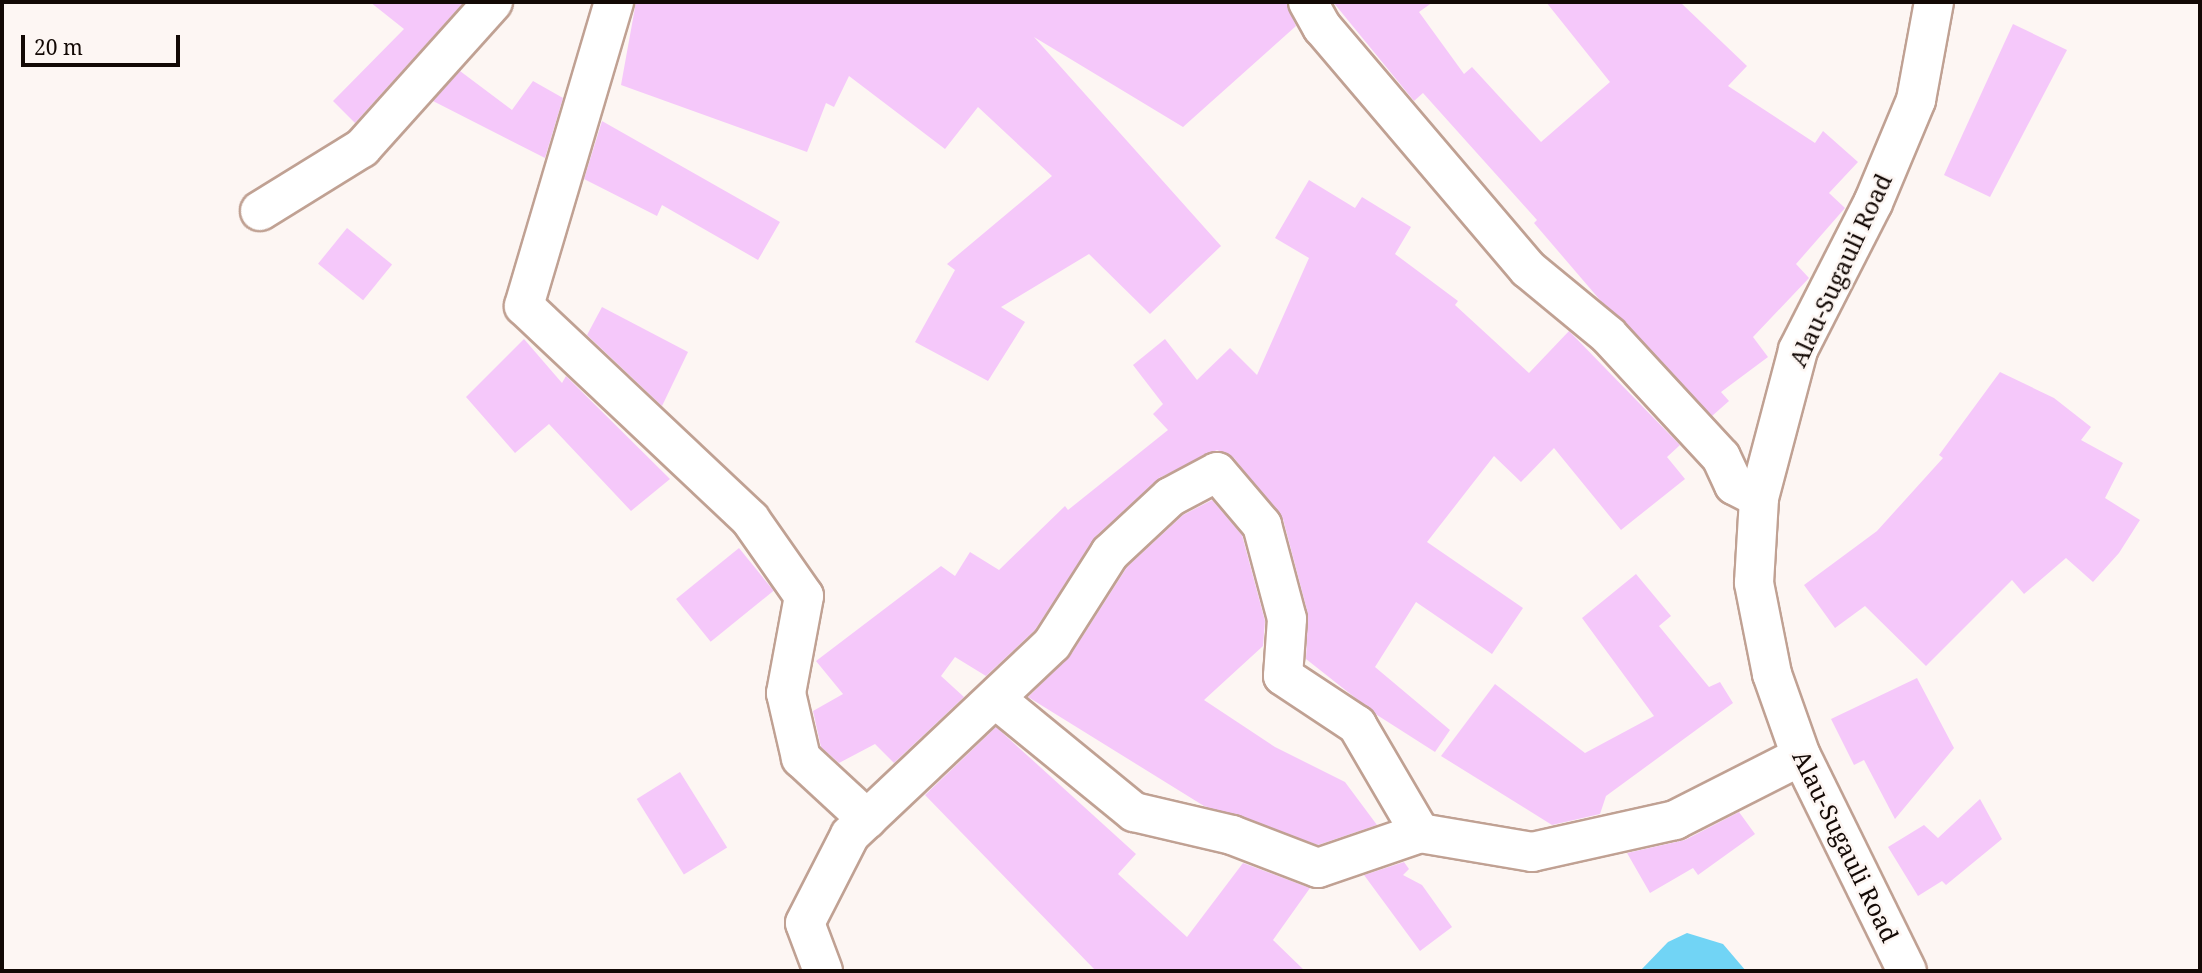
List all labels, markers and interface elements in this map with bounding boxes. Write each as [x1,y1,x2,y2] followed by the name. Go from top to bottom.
[24,21,184,65] scale bar
[34,33,83,61] text: 20 m
[1783,169,1897,371] street label: Alau-Sugauli Road
[1787,745,1905,947] street label: Alau-Sugauli Road

